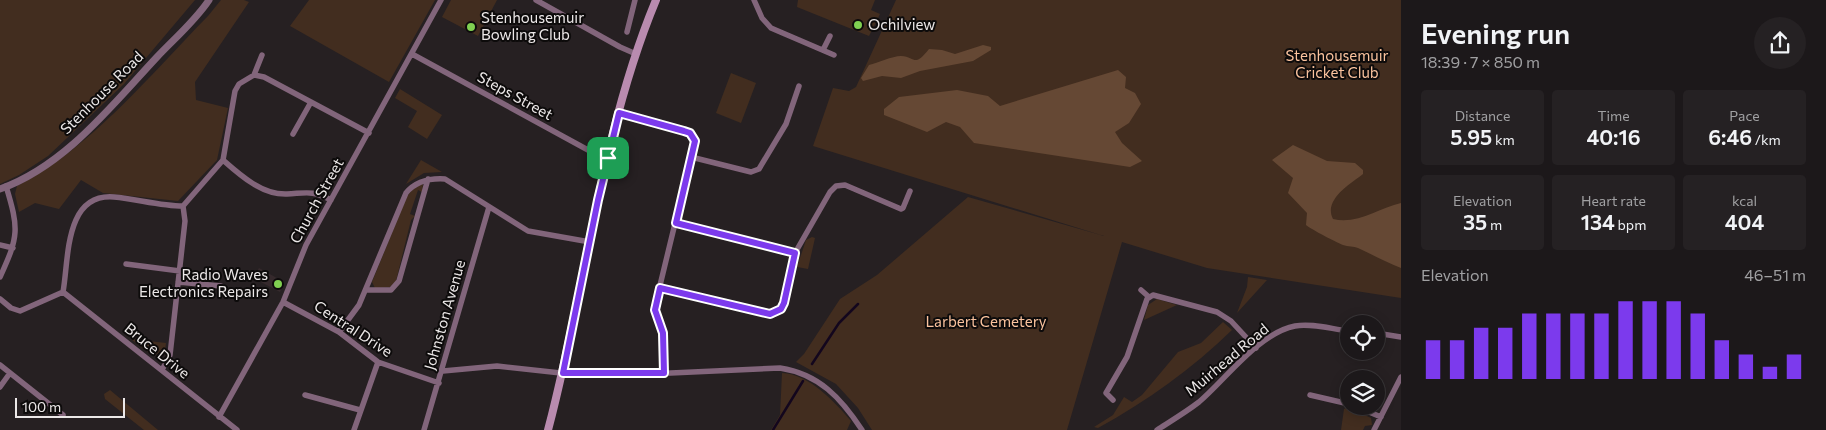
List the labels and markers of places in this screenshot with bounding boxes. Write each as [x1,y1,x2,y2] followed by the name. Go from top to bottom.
[481,8,584,43] place label: Stenhousemuir Bowling Club
[868,15,935,33] place label: Ochilview
[852,19,864,31] marker: Ochilview
[465,21,477,33] marker: Stenhousemuir Bowling Club
[587,137,629,179] pin
[139,265,268,300] place label: Radio Waves Electronics Repairs
[272,278,284,290] marker: Radio Waves Electronics Repairs

